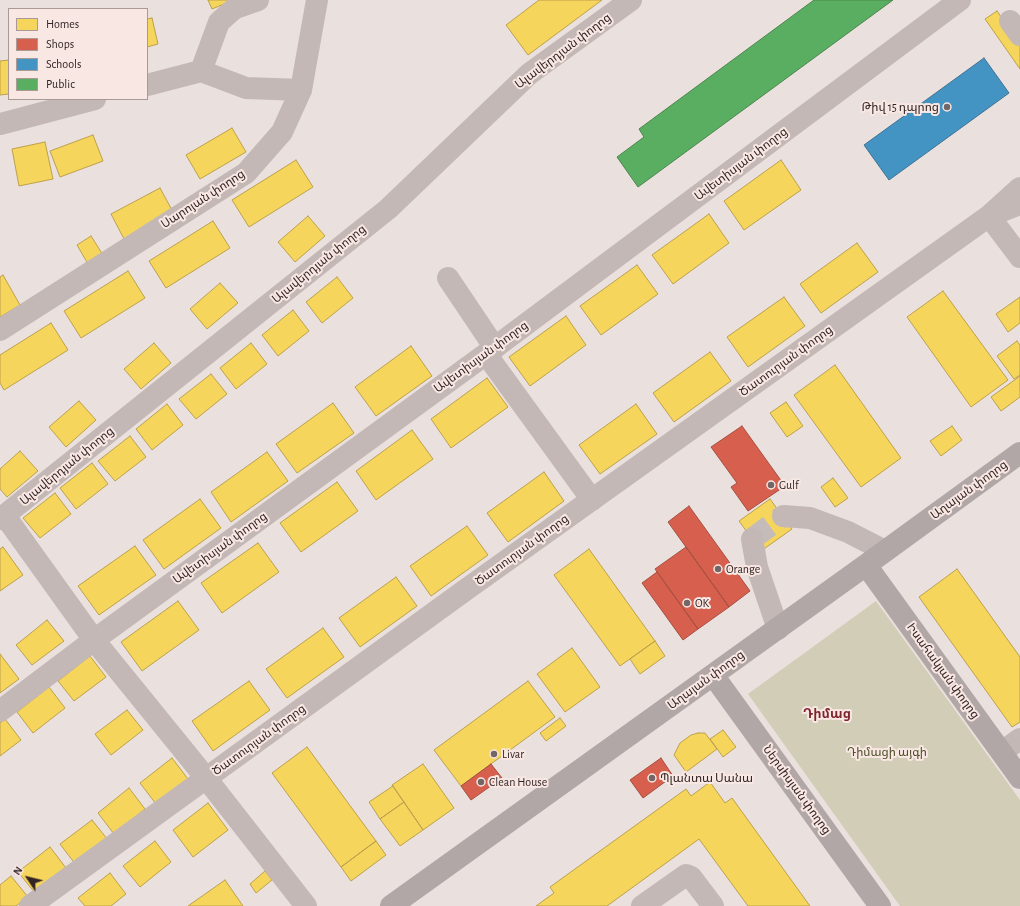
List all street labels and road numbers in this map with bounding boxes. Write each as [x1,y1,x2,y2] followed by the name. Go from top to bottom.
[512,10,614,92] street label: Ալավերդյան փողոց
[692,124,790,204] street label: Ավետիսյան փողոց
[158,167,248,231] street label: Սարոյան փողոց
[269,222,369,306] street label: Ալավերդյան փողոց
[431,318,531,396] street label: Ավետիսյան փողոց
[737,322,835,400] street label: Ծատուրյան փողոց
[17,424,117,508] street label: Ալավերդյան փողոց
[928,457,1010,523] street label: Աղայան փողոց
[170,509,270,587] street label: Ավետիսյան փողոց
[473,511,571,589] street label: Ծատուրյան փողոց
[904,620,982,722] street label: Իսահակյան փողոց
[665,647,747,713] street label: Աղայան փողոց
[210,701,308,779] street label: Ծատուրյան փողոց
[760,743,834,837] street label: Ներսիսյան փողոց

